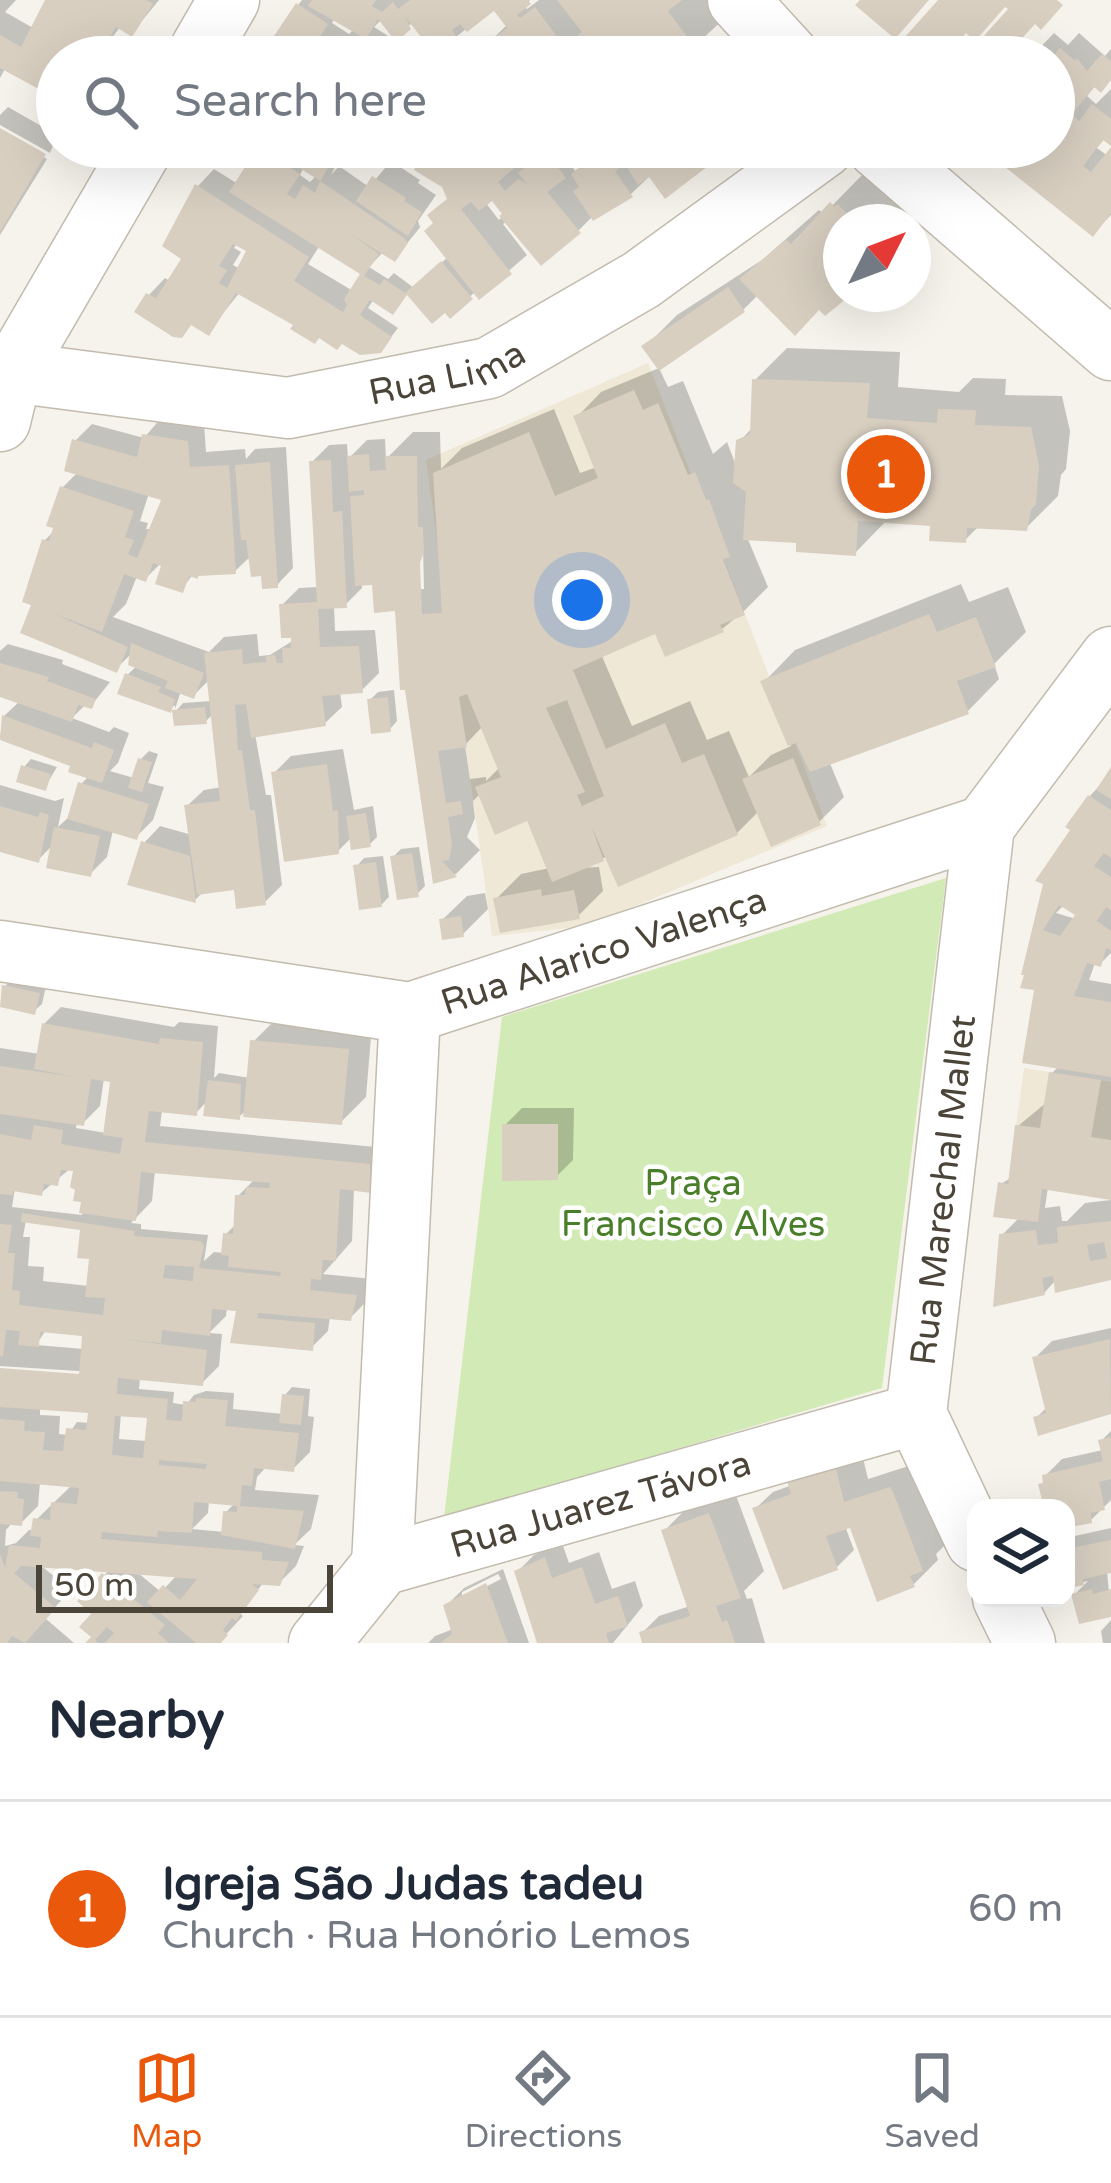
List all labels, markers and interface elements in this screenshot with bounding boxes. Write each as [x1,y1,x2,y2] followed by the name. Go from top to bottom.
[36,36,1075,168] search box
[78,69,144,135] icon: search
[174,75,427,129] text: Search here
[823,204,931,312] north arrow
[365,332,533,414] street label: Rua Lima
[847,429,925,519] pin: 1
[552,570,612,630] your location
[435,878,772,1025] street label: Rua Alarico Valença
[902,1012,985,1368] street label: Rua Marechal Mallet
[561,1162,825,1246] park label: Praça Francisco Alves
[445,1442,756,1568] street label: Rua Juarez Távora
[967,1499,1075,1607] map controls
[967,1499,1075,1607] button: layers
[36,1559,333,1612] scale bar
[54,1566,134,1605] text: 50 m
[48,1690,225,1752] text: Nearby
[162,1858,644,1912] text: Igreja São Judas tadeu
[75,1885,99,1932] text: 1
[968,1885,1063,1932] text: 60 m
[162,1912,691,1959] text: Church · Rua Honório Lemos
[131,2045,202,2156] tab: Map
[464,2045,622,2156] tab: Directions
[885,2045,980,2156] tab: Saved

